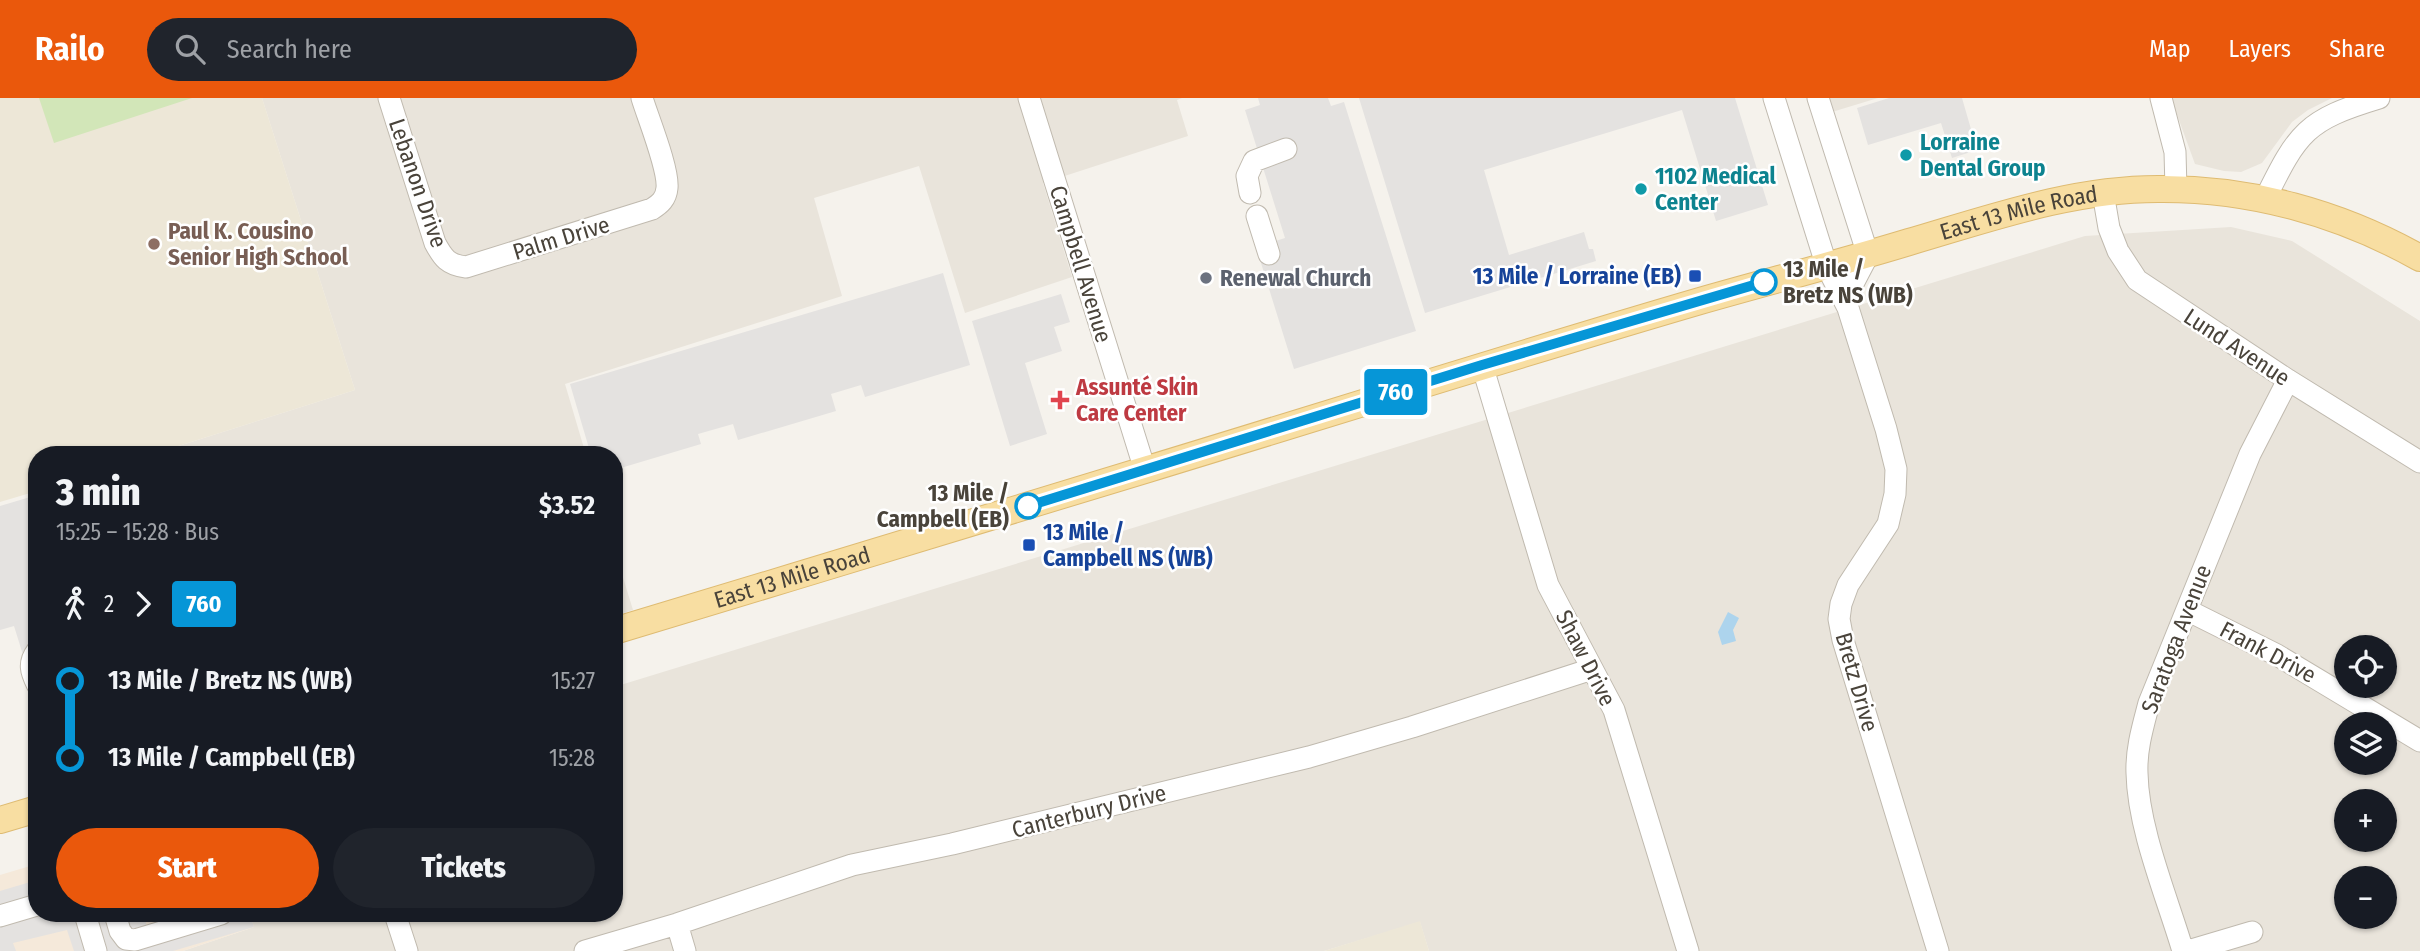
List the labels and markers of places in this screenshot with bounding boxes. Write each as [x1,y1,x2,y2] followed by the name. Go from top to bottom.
[1920,128,2046,182] place label: Lorraine Dental Group
[1898,147,1914,163] marker: Lorraine Dental Group
[1655,162,1777,216] place label: 1102 Medical Center
[1633,181,1649,197] marker: 1102 Medical Center
[168,217,349,271] place label: Paul K. Cousino Senior High School
[146,236,162,252] marker: Paul K. Cousino Senior High School
[1783,255,1913,309] place label: 13 Mile / Bretz NS (WB)
[1473,262,1681,290] place label: 13 Mile / Lorraine (EB)
[1220,264,1371,292] place label: Renewal Church
[1687,268,1703,284] marker: 13 Mile / Lorraine (EB)
[1751,269,1777,295] marker: 13 Mile / Bretz NS (WB)
[1198,270,1214,286] marker: Renewal Church
[1075,373,1198,427] place label: Assunté Skin Care Center
[1050,390,1070,410] marker: Assunté Skin Care Center
[877,479,1009,533] place label: 13 Mile / Campbell (EB)
[1015,493,1041,519] marker: 13 Mile / Campbell (EB)
[1043,518,1213,572] place label: 13 Mile / Campbell NS (WB)
[1021,537,1037,553] marker: 13 Mile / Campbell NS (WB)

